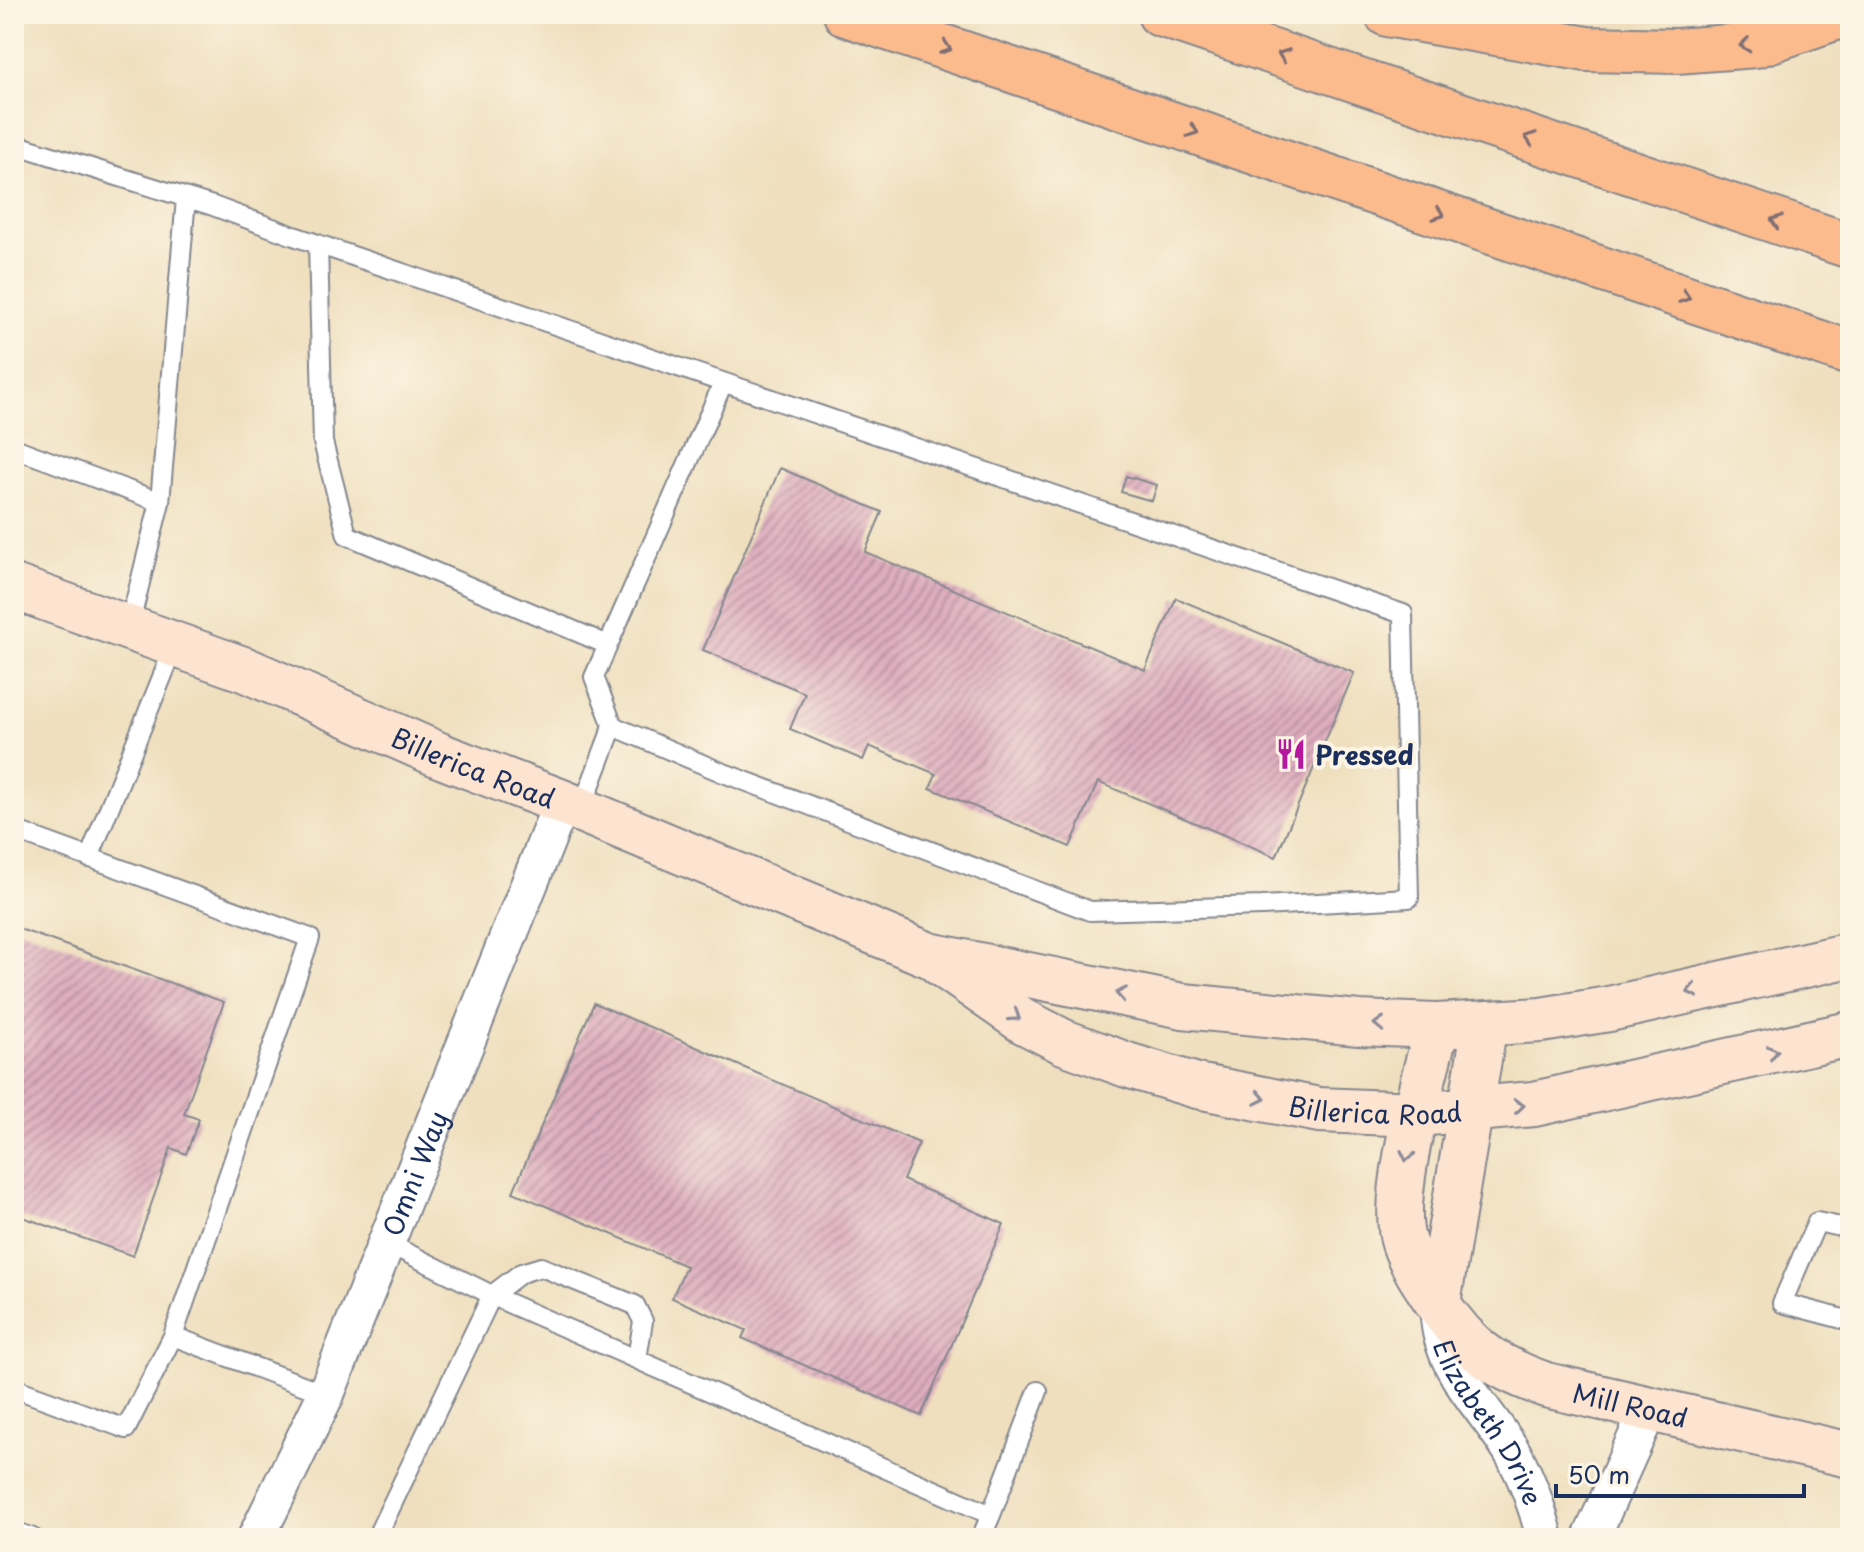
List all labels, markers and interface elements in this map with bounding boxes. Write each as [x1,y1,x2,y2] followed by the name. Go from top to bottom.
[1738,37,1751,54] one-way arrow
[939,38,953,54] one-way arrow
[1277,49,1291,65] one-way arrow
[1185,122,1199,138] one-way arrow
[1523,131,1537,147] one-way arrow
[1431,205,1445,221] one-way arrow
[1770,214,1784,230] one-way arrow
[1678,288,1692,304] one-way arrow
[386,717,561,817] street label: Billerica Road
[1315,735,1414,774] place label: Pressed
[1274,737,1308,771] restaurant icon: Pressed
[1686,982,1699,999] one-way arrow
[1115,986,1128,1003] one-way arrow
[1007,1006,1021,1021] one-way arrow
[1372,1015,1385,1032] one-way arrow
[1766,1044,1779,1061] one-way arrow
[1285,1085,1463,1134] street label: Billerica Road
[1254,1089,1267,1106] one-way arrow
[1513,1097,1526,1114] one-way arrow
[372,1105,457,1242] street label: Omni Way
[1399,1149,1416,1163] one-way arrow
[1425,1334,1553,1510] street label: Elizabeth Drive
[1569,1372,1692,1437] street label: Mill Road
[1556,1448,1804,1498] scale bar
[1568,1456,1630,1492] text: 50 m

